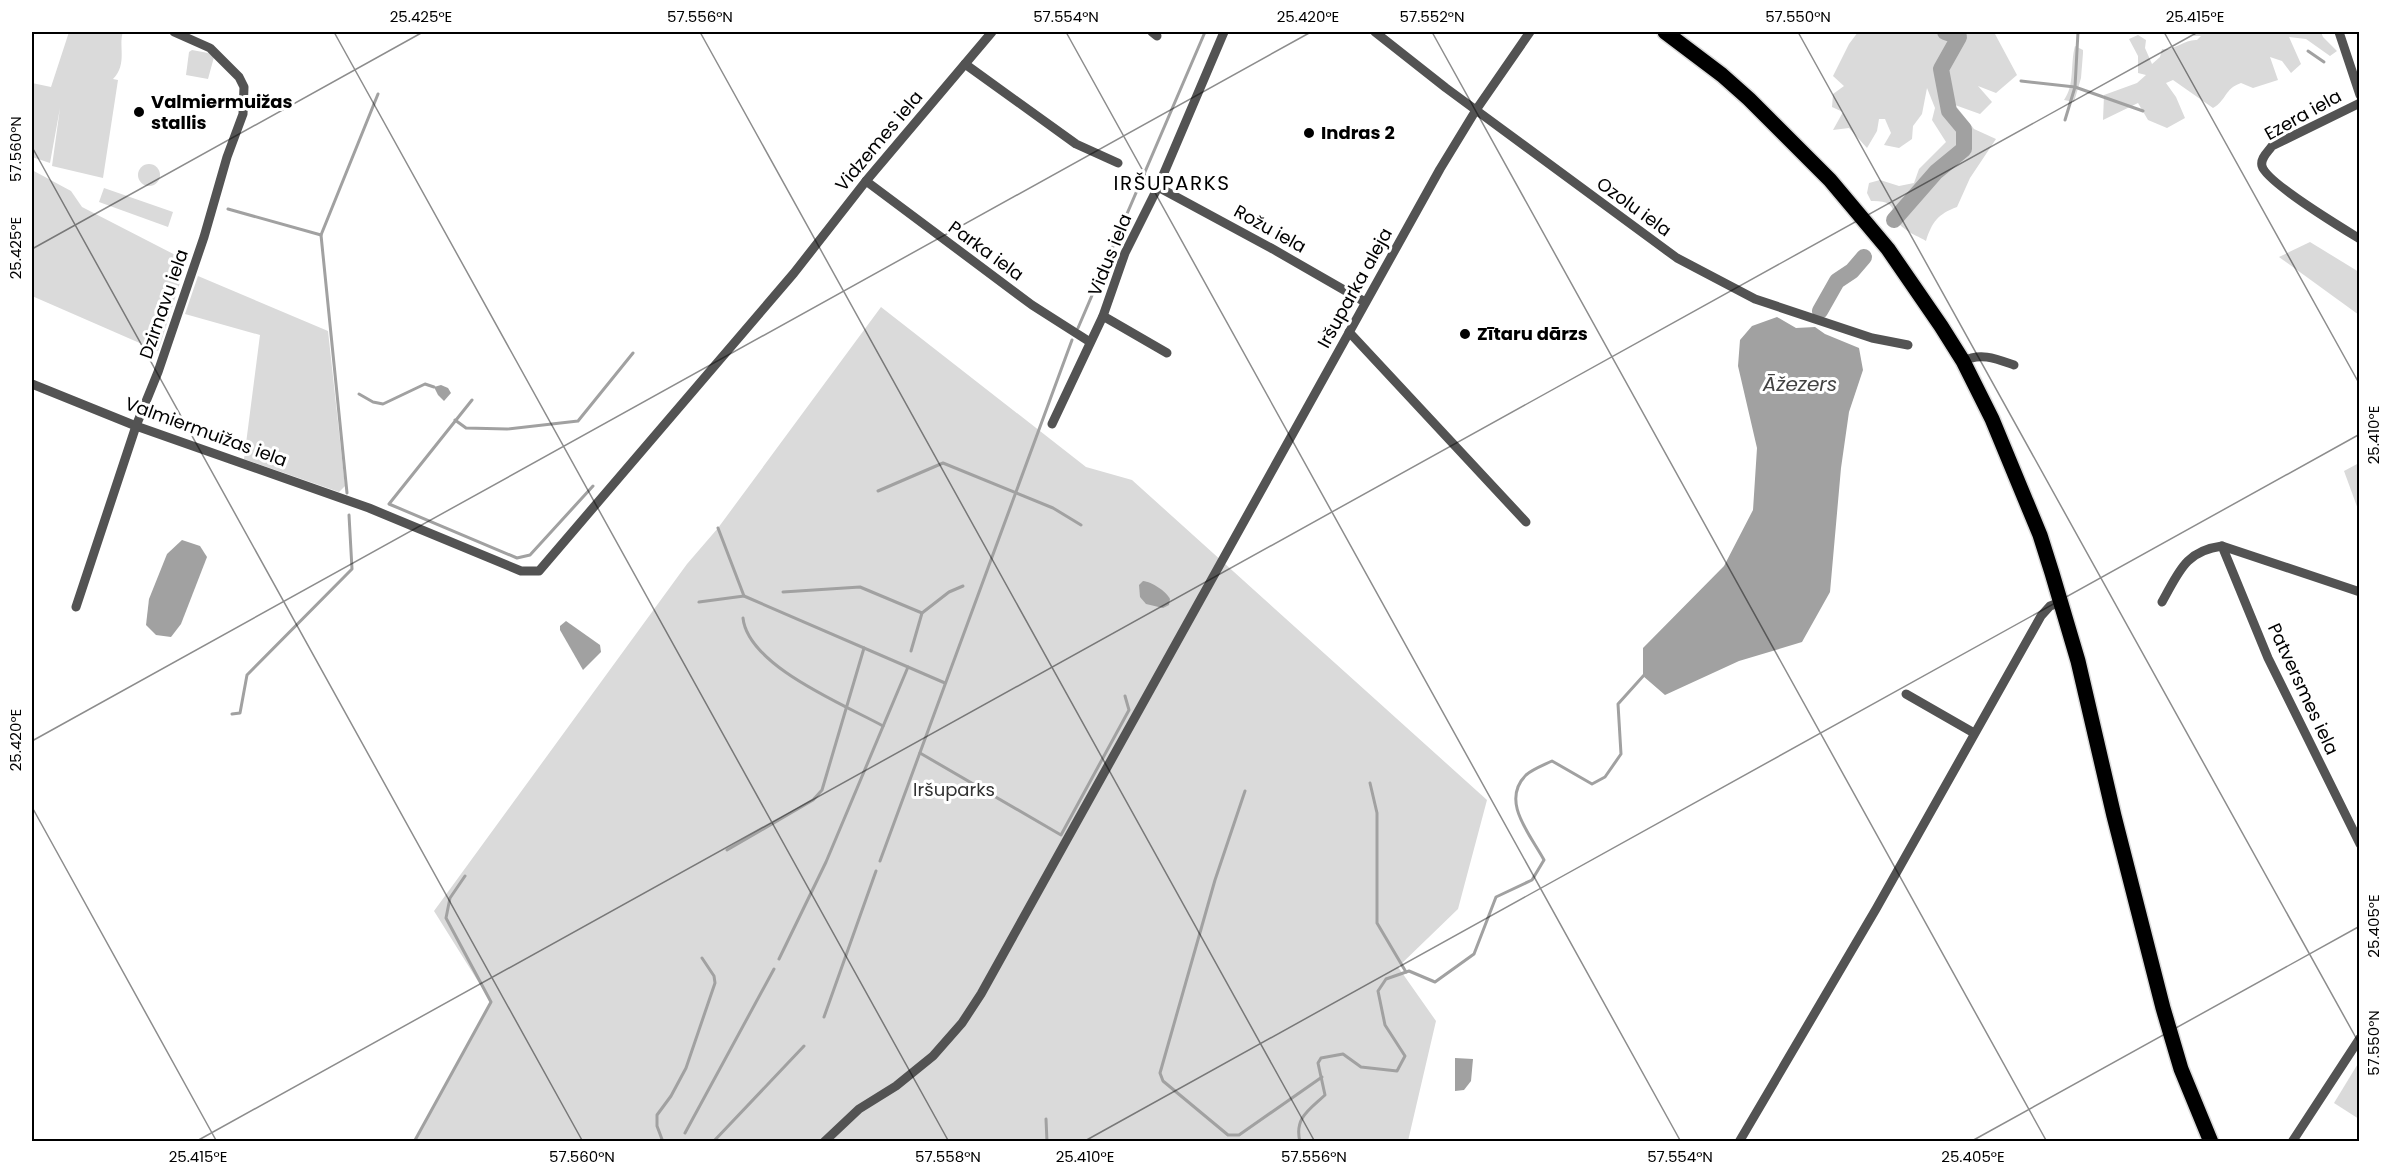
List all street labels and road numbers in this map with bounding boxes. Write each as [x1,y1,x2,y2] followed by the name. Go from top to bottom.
[2260,83,2346,146] street label: Ezera iela
[829,85,928,196] street label: Vidzemes iela
[1592,171,1677,242] street label: Ozolu iela
[1230,198,1311,259] street label: Rožu iela
[1082,210,1137,300] street label: Vidus iela
[943,215,1029,286] street label: Parka iela
[1311,223,1398,352] street label: Iršuparka aleja
[133,246,194,362] street label: Dzirnavu iela
[122,391,291,472] street label: Valmiermuižas iela
[2262,619,2345,759] street label: Patversmes iela

